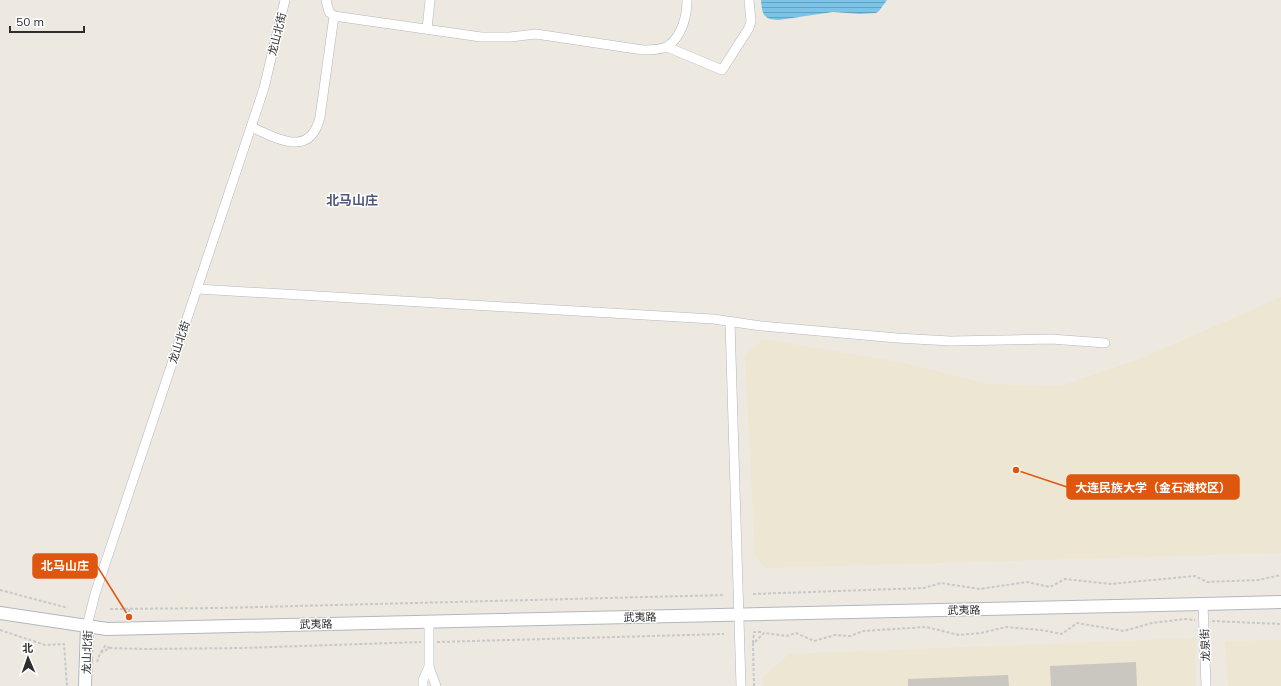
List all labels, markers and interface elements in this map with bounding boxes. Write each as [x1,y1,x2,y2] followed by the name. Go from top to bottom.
[10,8,84,34] scale bar
[265,11,289,57] street label: 龙山北街
[16,14,44,29] text: 50 m
[326,192,378,208] district label: 北马山庄
[166,319,192,365] street label: 龙山北街
[1067,475,1239,499] callout: 大连民族大学（金石滩校区）
[1075,480,1231,495] text: 大连民族大学（金石滩校区）
[33,554,97,578] callout: 北马山庄
[41,558,89,573] text: 北马山庄
[947,603,981,617] street label: 武夷路
[623,610,657,624] street label: 武夷路
[299,617,333,631] street label: 武夷路
[1197,628,1213,662] street label: 龙泉街
[79,630,95,674] street label: 龙山北街
[8,638,48,678] north arrow
[22,641,33,655] text: 北

